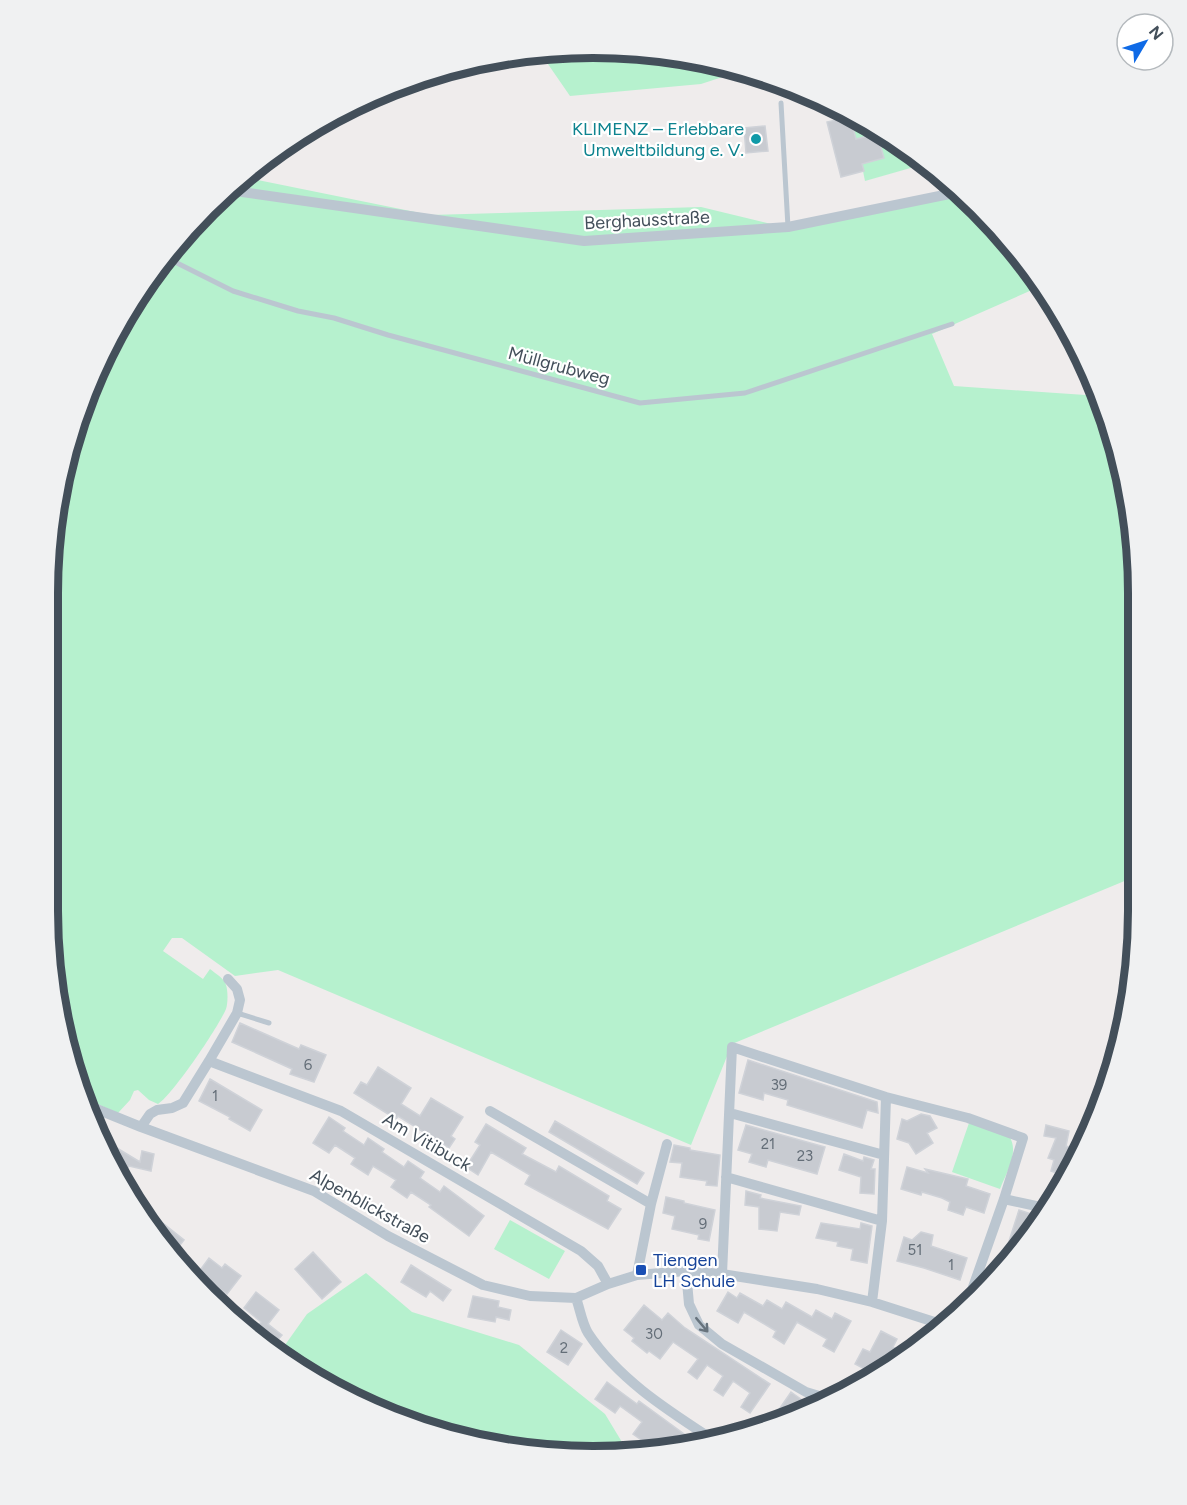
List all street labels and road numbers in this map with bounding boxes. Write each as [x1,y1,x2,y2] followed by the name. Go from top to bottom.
[584,206,710,234] street label: Berghausstraße
[506,342,612,390] street label: Müllgrubweg
[379,1108,475,1176] street label: Am Vitibuck
[306,1164,434,1248] street label: Alpenblickstraße

